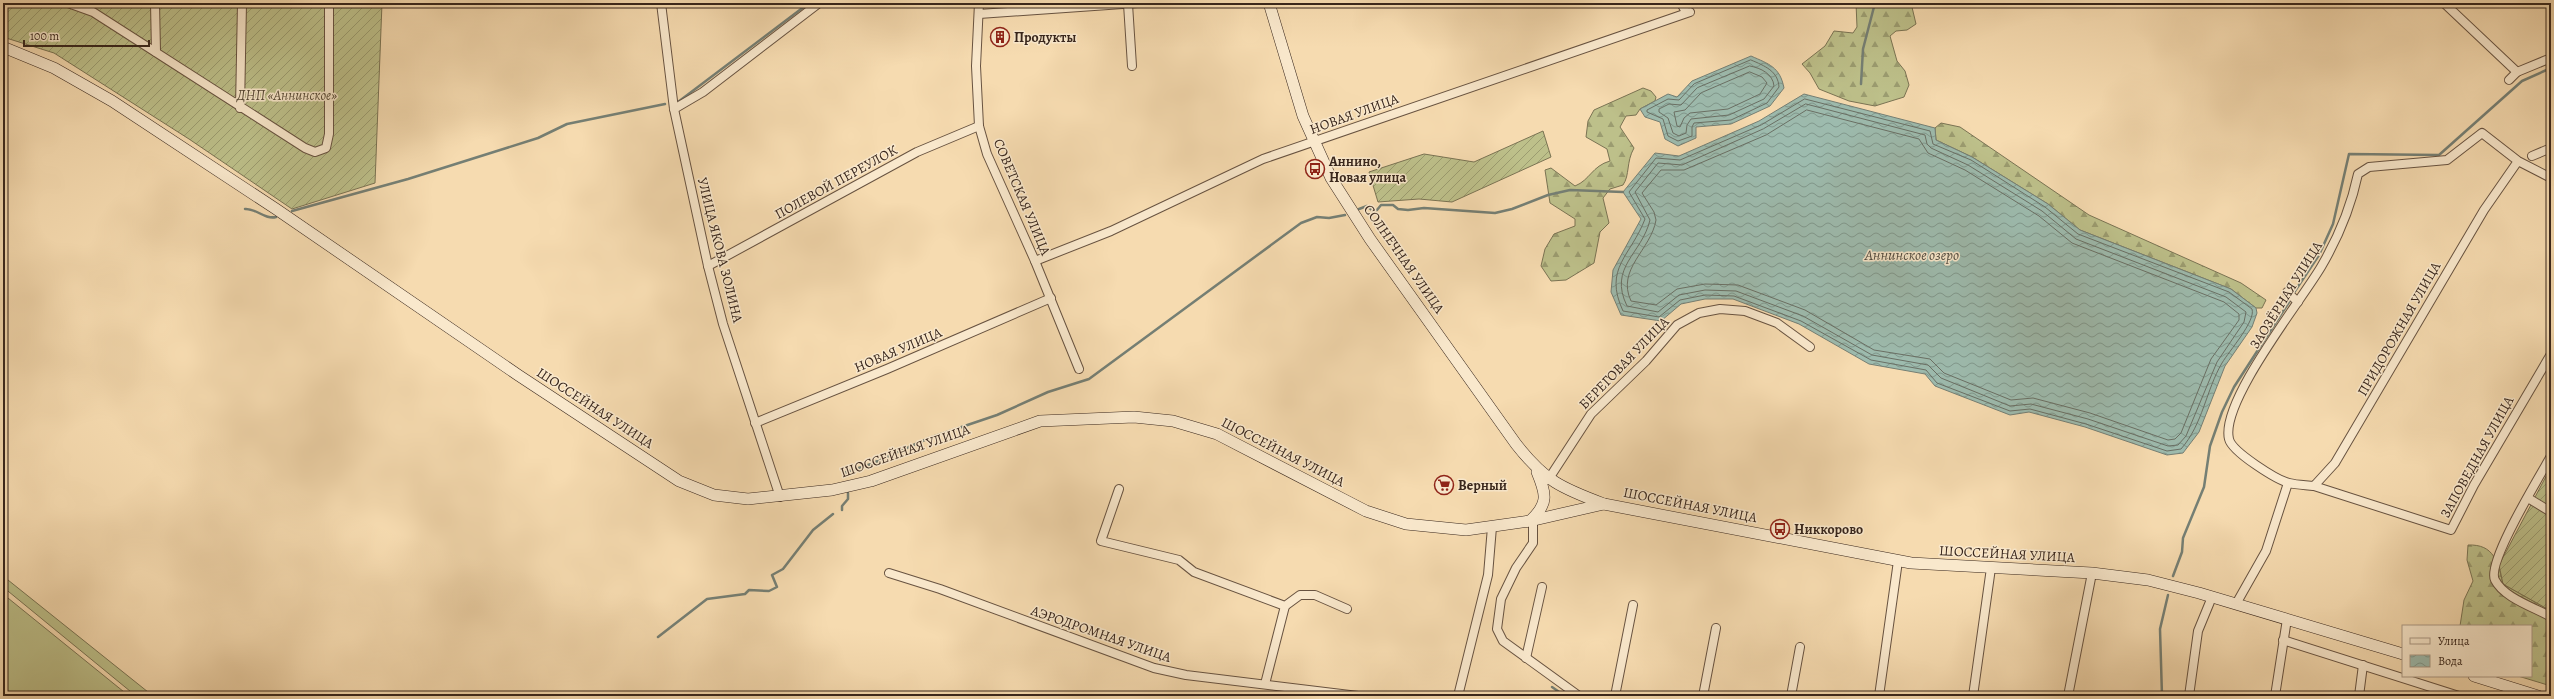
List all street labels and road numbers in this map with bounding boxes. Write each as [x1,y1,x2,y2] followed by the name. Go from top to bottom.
[1307,89,1402,139] street label: НОВАЯ УЛИЦА
[989,136,1055,259] street label: СОВЕТСКАЯ УЛИЦА
[771,140,901,224] street label: ПОЛЕВОЙ ПЕРЕУЛОК
[693,175,747,326] street label: УЛИЦА ЯКОВА ЗОЛИНА
[1359,201,1449,318] street label: СОЛНЕЧНАЯ УЛИЦА
[2245,237,2327,352] street label: ЗАОЗЁРНАЯ УЛИЦА
[2353,258,2446,400] street label: ПРИДОРОЖНАЯ УЛИЦА
[1575,312,1674,413] street label: БЕРЕГОВАЯ УЛИЦА
[851,323,945,377] street label: НОВАЯ УЛИЦА
[533,363,658,453] street label: ШОССЕЙНАЯ УЛИЦА
[2436,392,2519,521] street label: ЗАПОВЕДНАЯ УЛИЦА
[1218,413,1349,492] street label: ШОССЕЙНАЯ УЛИЦА
[838,420,973,482] street label: ШОССЕЙНАЯ УЛИЦА
[1621,483,1759,527] street label: ШОССЕЙНАЯ УЛИЦА
[1939,541,2076,567] street label: ШОССЕЙНАЯ УЛИЦА
[1027,601,1174,667] street label: АЭРОДРОМНАЯ УЛИЦА

